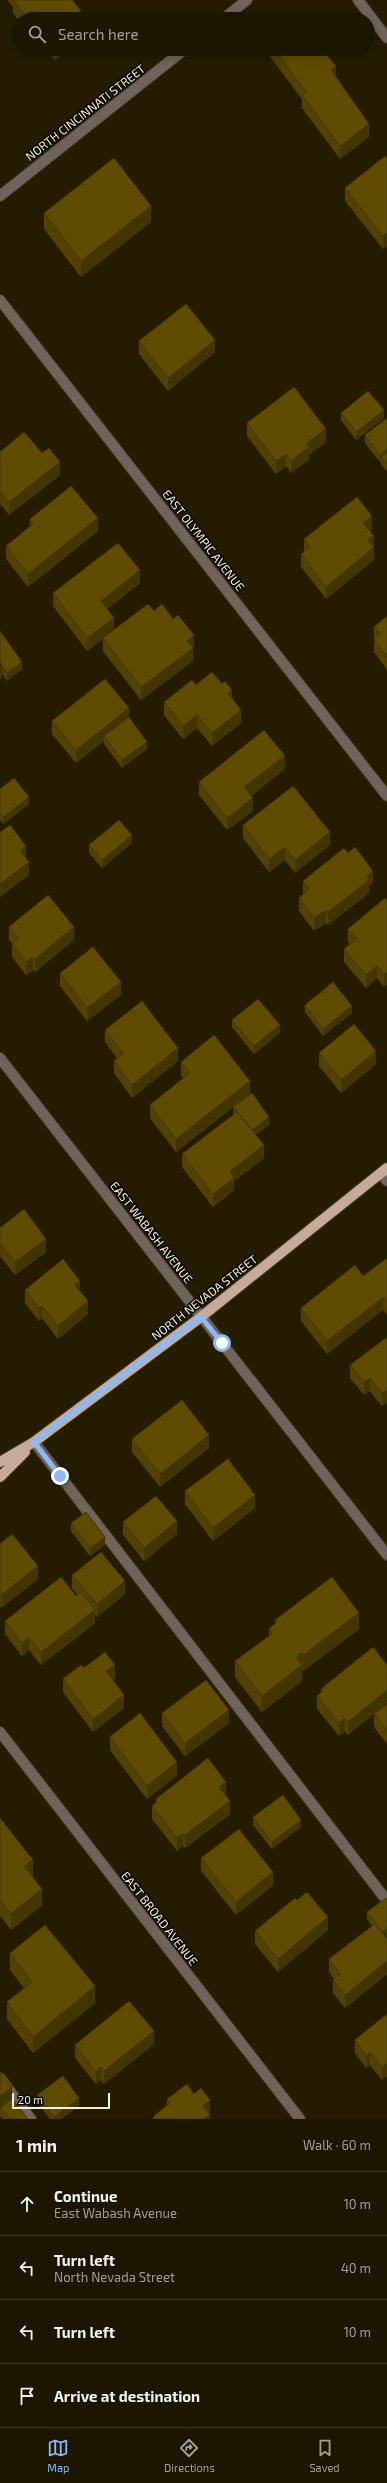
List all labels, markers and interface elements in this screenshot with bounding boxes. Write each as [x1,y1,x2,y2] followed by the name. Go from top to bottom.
[12,12,375,56] search box
[26,23,48,45] icon: search
[58,25,139,43] text: Search here
[22,61,148,163] street label: NORTH CINCINNATI STREET
[160,487,248,594] street label: EAST OLYMPIC AVENUE
[108,1178,196,1286] street label: EAST WABASH AVENUE
[148,1251,260,1343] street label: NORTH NEVADA STREET
[213,1334,231,1352] route start
[51,1467,69,1485] route end
[119,1868,201,1968] street label: EAST BROAD AVENUE
[12,2091,110,2110] scale bar
[18,2093,43,2106] text: 20 m
[16,2135,57,2155] text: 1 min
[303,2137,371,2153] text: Walk · 60 m
[54,2187,117,2205] text: Continue
[16,2193,38,2215] icon: ahead
[344,2196,371,2212] text: 10 m
[54,2205,177,2221] text: East Wabash Avenue
[54,2251,115,2269] text: Turn left
[16,2257,38,2279] icon: left
[341,2260,371,2276] text: 40 m
[54,2269,175,2285] text: North Nevada Street
[16,2321,38,2343] icon: left
[54,2323,115,2341] text: Turn left
[344,2324,371,2340] text: 10 m
[16,2385,38,2407] icon: arrive
[54,2387,200,2405] text: Arrive at destination
[47,2437,69,2474] tab: Map
[164,2437,215,2474] tab: Directions
[309,2437,340,2474] tab: Saved

